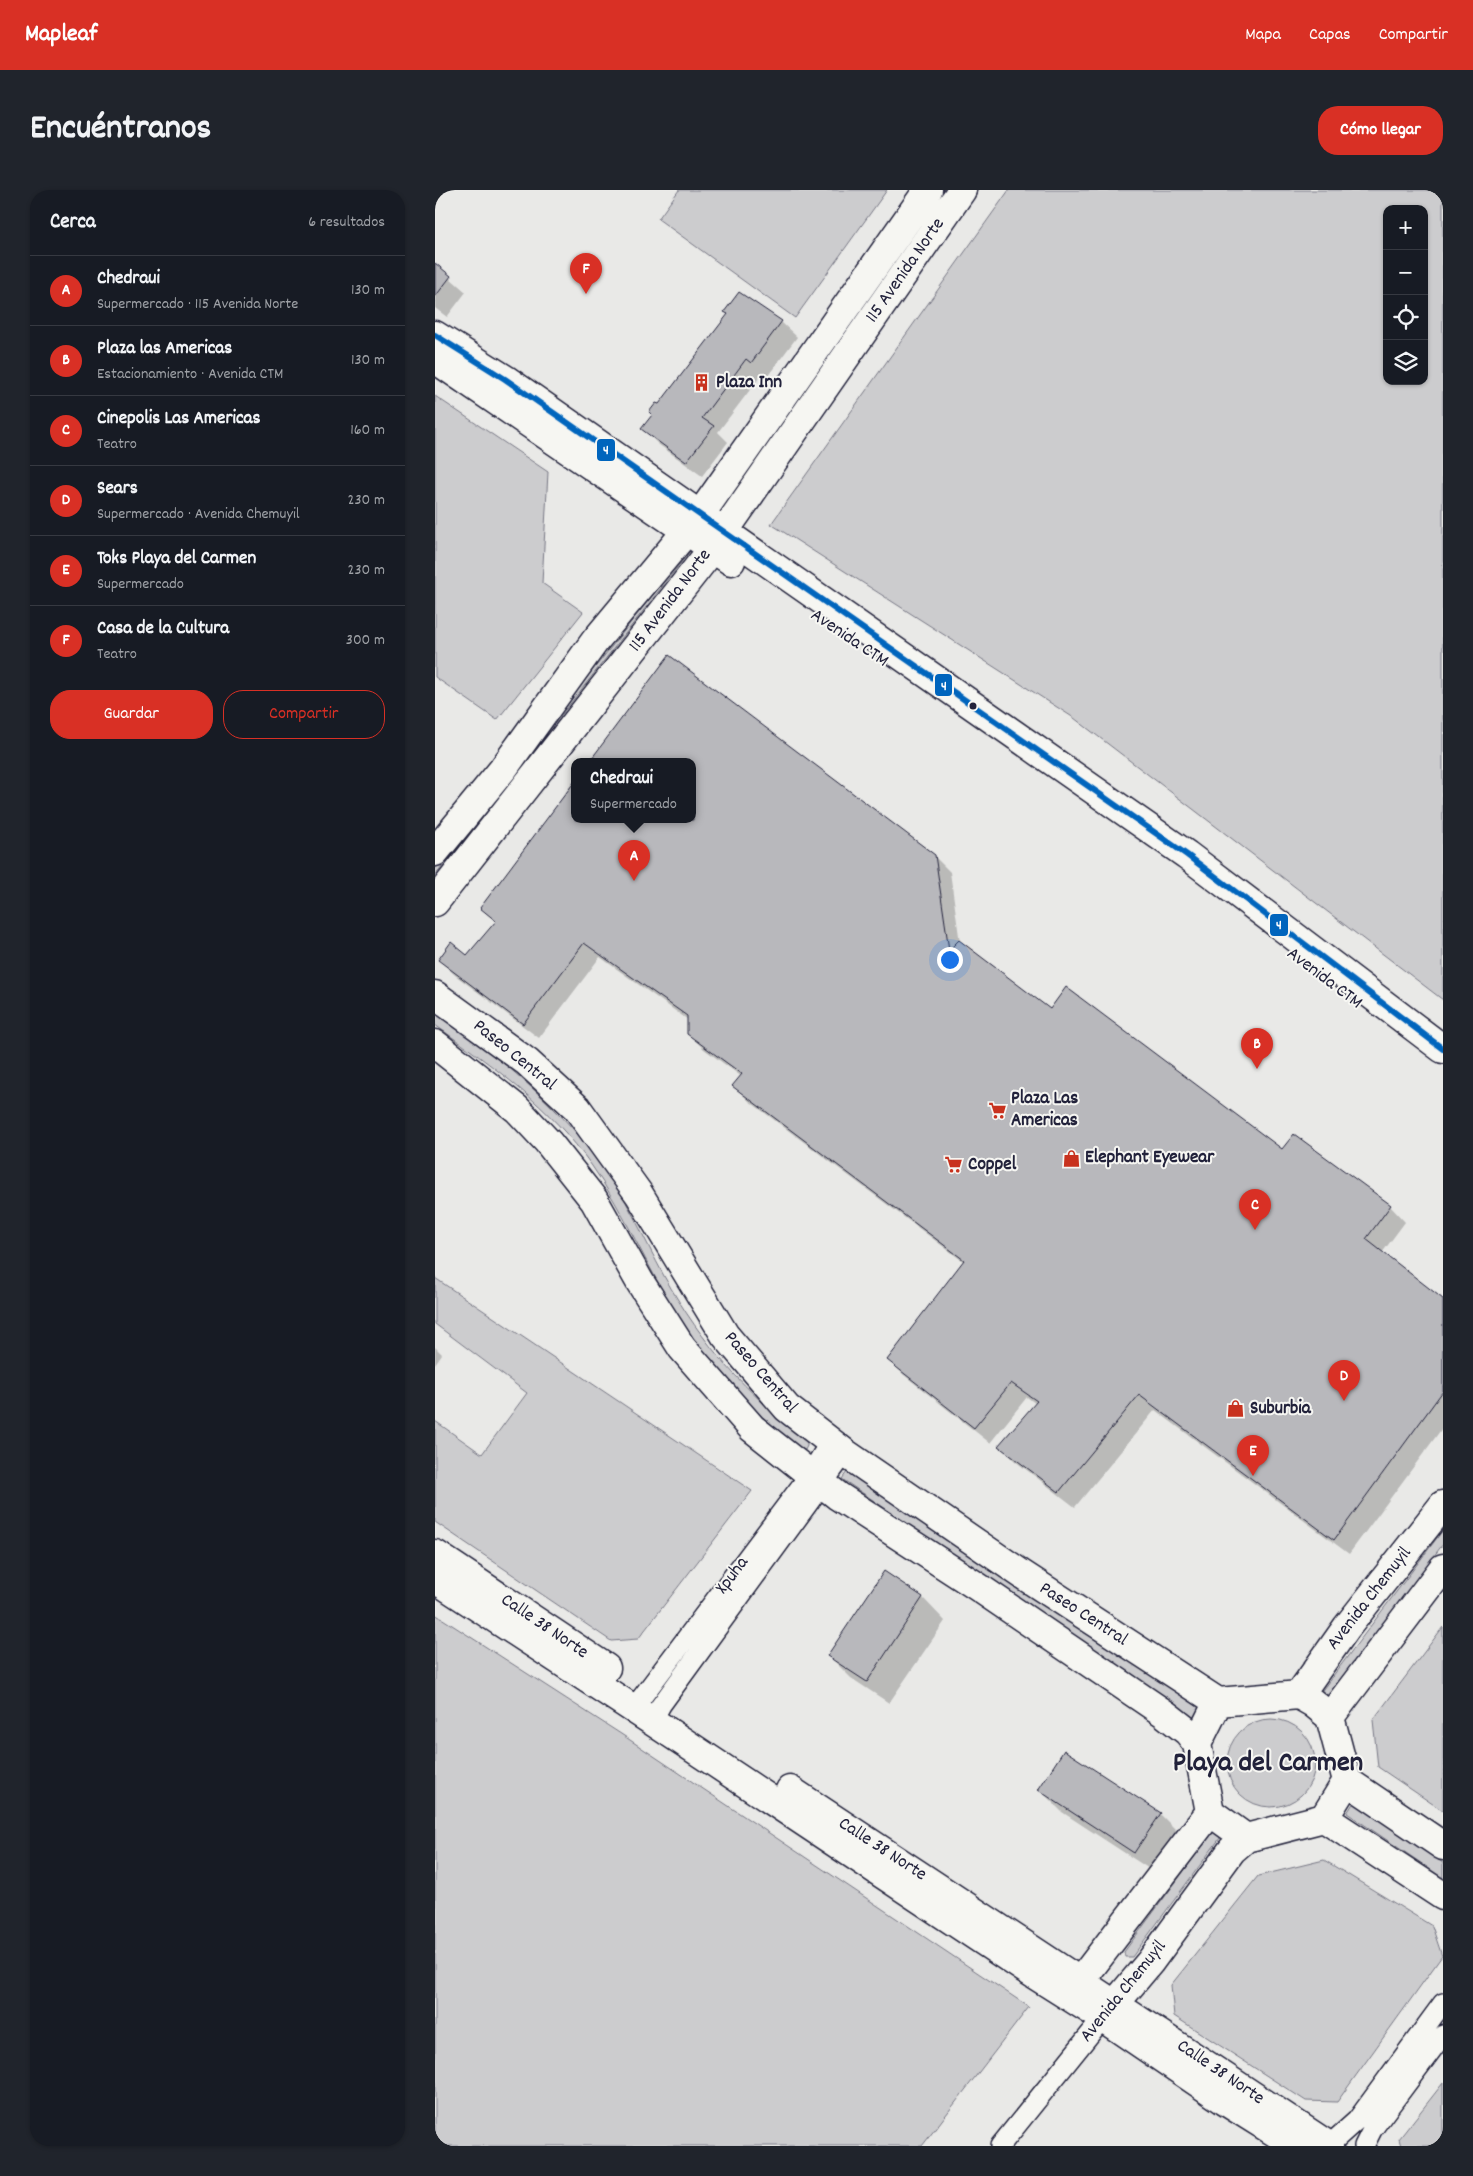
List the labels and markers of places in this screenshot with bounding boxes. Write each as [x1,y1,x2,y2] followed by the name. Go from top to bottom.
[570,253,602,294] pin: F
[716,370,782,397] place label: Plaza Inn
[692,373,712,393] building icon: Plaza Inn
[968,701,978,711] unlabelled marker
[618,840,650,881] pin: A
[1241,1028,1273,1069] pin: B
[1011,1086,1078,1135] place label: Plaza Las Americas
[987,1100,1007,1120] supermarket icon: Plaza Las Americas
[1085,1145,1215,1172] place label: Elephant Eyewear
[1061,1148,1081,1168] shop icon: Elephant Eyewear
[968,1152,1017,1179] place label: Coppel
[944,1155,964,1175] supermarket icon: Coppel
[1239,1189,1271,1230] pin: C
[1328,1360,1360,1401] pin: D
[1250,1396,1312,1423] place label: Suburbia
[1226,1399,1246,1419] shop icon: Suburbia
[1237,1435,1269,1476] pin: E

